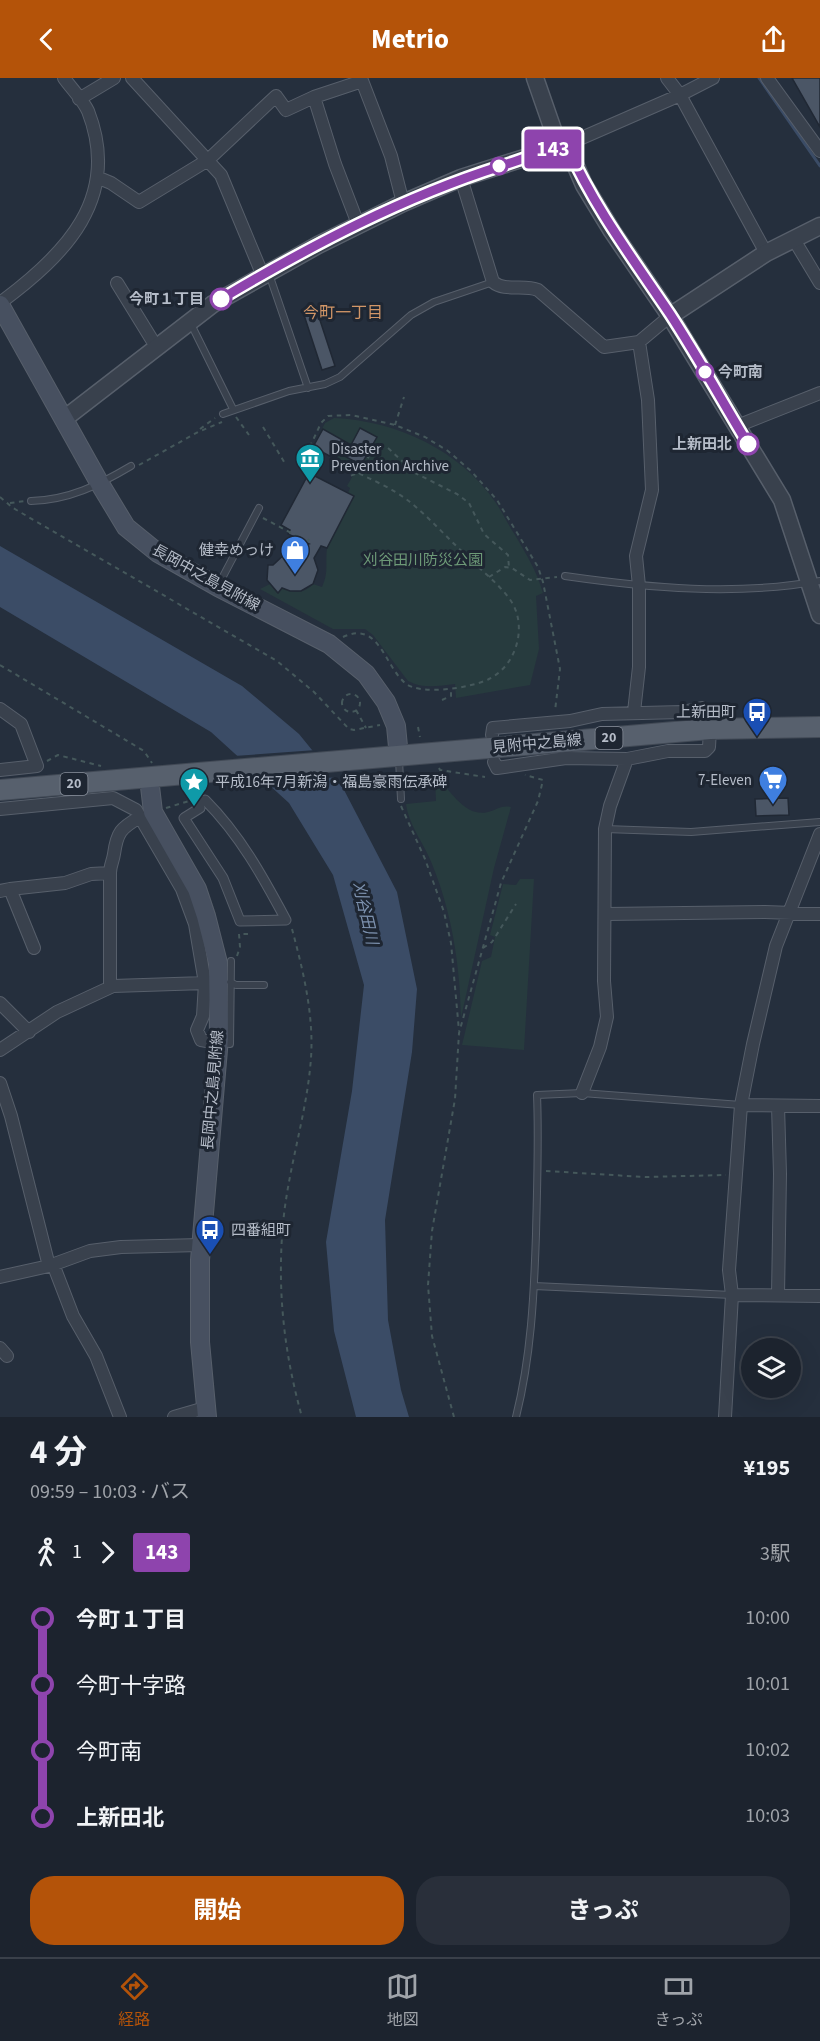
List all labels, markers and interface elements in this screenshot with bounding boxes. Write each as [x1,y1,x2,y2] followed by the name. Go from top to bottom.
[371,20,449,59] text: Metrio
[30,23,63,56] icon: back
[757,23,790,56] icon: share
[518,130,588,168] line badge: 143
[536,134,570,164] text: 143
[490,157,508,175] unlabelled marker
[210,288,232,310] marker: 今町１丁目
[129,289,204,310] place label: 今町１丁目
[303,302,383,324] district label: 今町一丁目
[718,362,763,383] place label: 今町南
[696,363,714,381] marker: 今町南
[737,433,759,455] marker: 上新田北
[672,434,732,455] place label: 上新田北
[331,439,449,477] place label: Disaster Prevention Archive
[294,442,326,484] museum icon: Disaster Prevention Archive
[279,534,311,576] shop icon: 健幸めっけ
[148,540,264,616] street label: 長岡中之島見附線
[199,540,274,561] place label: 健幸めっけ
[363,550,483,571] park label: 刈谷田川防災公園
[741,696,773,738] bus stop icon: 上新田町
[676,702,736,723] place label: 上新田町
[596,727,622,749] road number: 20
[491,730,583,758] street label: 見附中之島線
[757,764,789,806] supermarket icon: 7-Eleven
[178,766,210,808] place icon: 平成16年7月新潟・福島豪雨伝承碑
[698,770,752,791] place label: 7-Eleven
[215,772,447,793] place label: 平成16年7月新潟・福島豪雨伝承碑
[60,773,88,795] road number: 20
[347,879,383,949] water label: 刈谷田川
[197,1029,229,1151] street label: 長岡中之島見附線
[194,1214,226,1256] bus stop icon: 四番組町
[231,1220,291,1241] place label: 四番組町
[741,1338,801,1398] map controls
[741,1338,801,1398] button: layers
[30,1429,87,1476] text: 4 分
[744,1452,790,1484] text: ¥195
[30,1478,190,1506] text: 09:59 – 10:03 · バス
[30,1536,63,1569] icon: walk
[91,1536,124,1569] icon: forward
[145,1537,178,1567] text: 143
[72,1538,82,1566] text: 1
[760,1540,790,1568] text: 3駅
[76,1604,186,1636] text: 今町１丁目
[745,1604,790,1632] text: 10:00
[76,1670,186,1702] text: 今町十字路
[745,1670,790,1698] text: 10:01
[76,1736,142,1768] text: 今町南
[745,1736,790,1764] text: 10:02
[76,1802,164,1834] text: 上新田北
[745,1802,790,1830] text: 10:03
[30,1876,404,1945] button: 開始
[416,1876,790,1945] button: きっぷ
[118,1970,151,2031] tab: 経路
[386,1970,419,2031] tab: 地図
[655,1970,702,2031] tab: きっぷ

